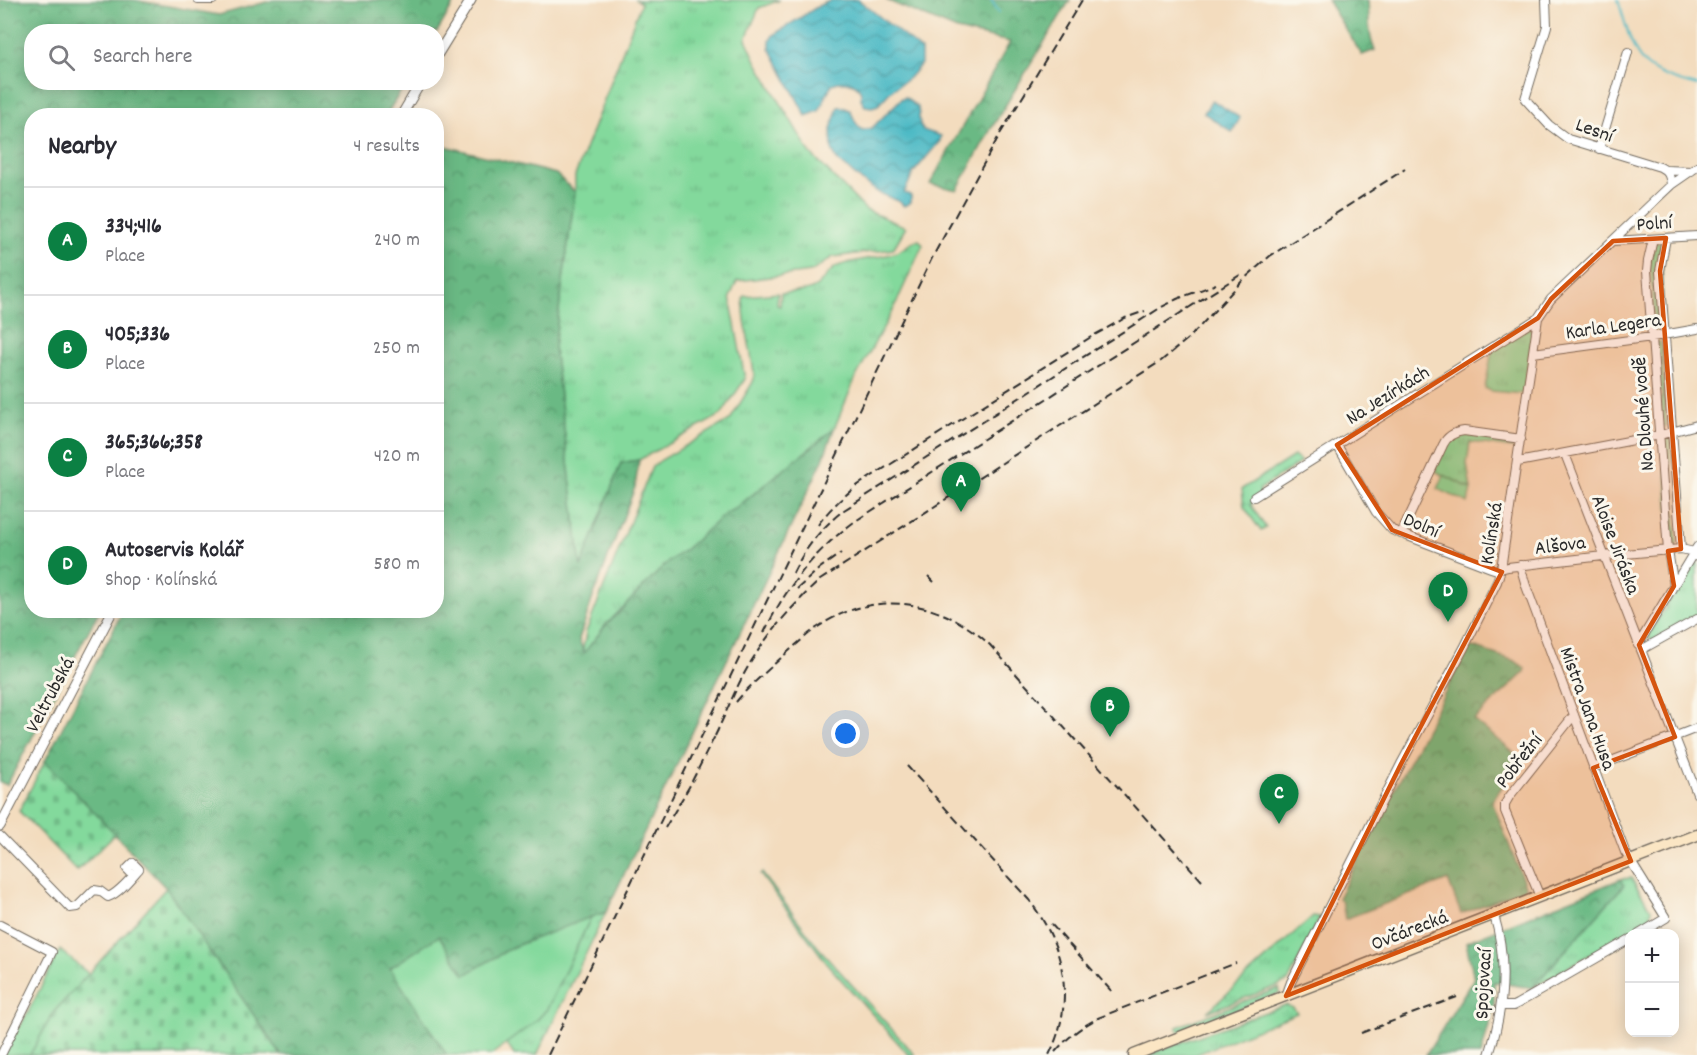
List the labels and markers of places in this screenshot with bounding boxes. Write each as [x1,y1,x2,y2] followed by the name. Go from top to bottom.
[942,462,980,512] pin: A
[1428,572,1468,622] pin: D
[1090,688,1130,737] pin: B
[1260,774,1298,824] pin: C

